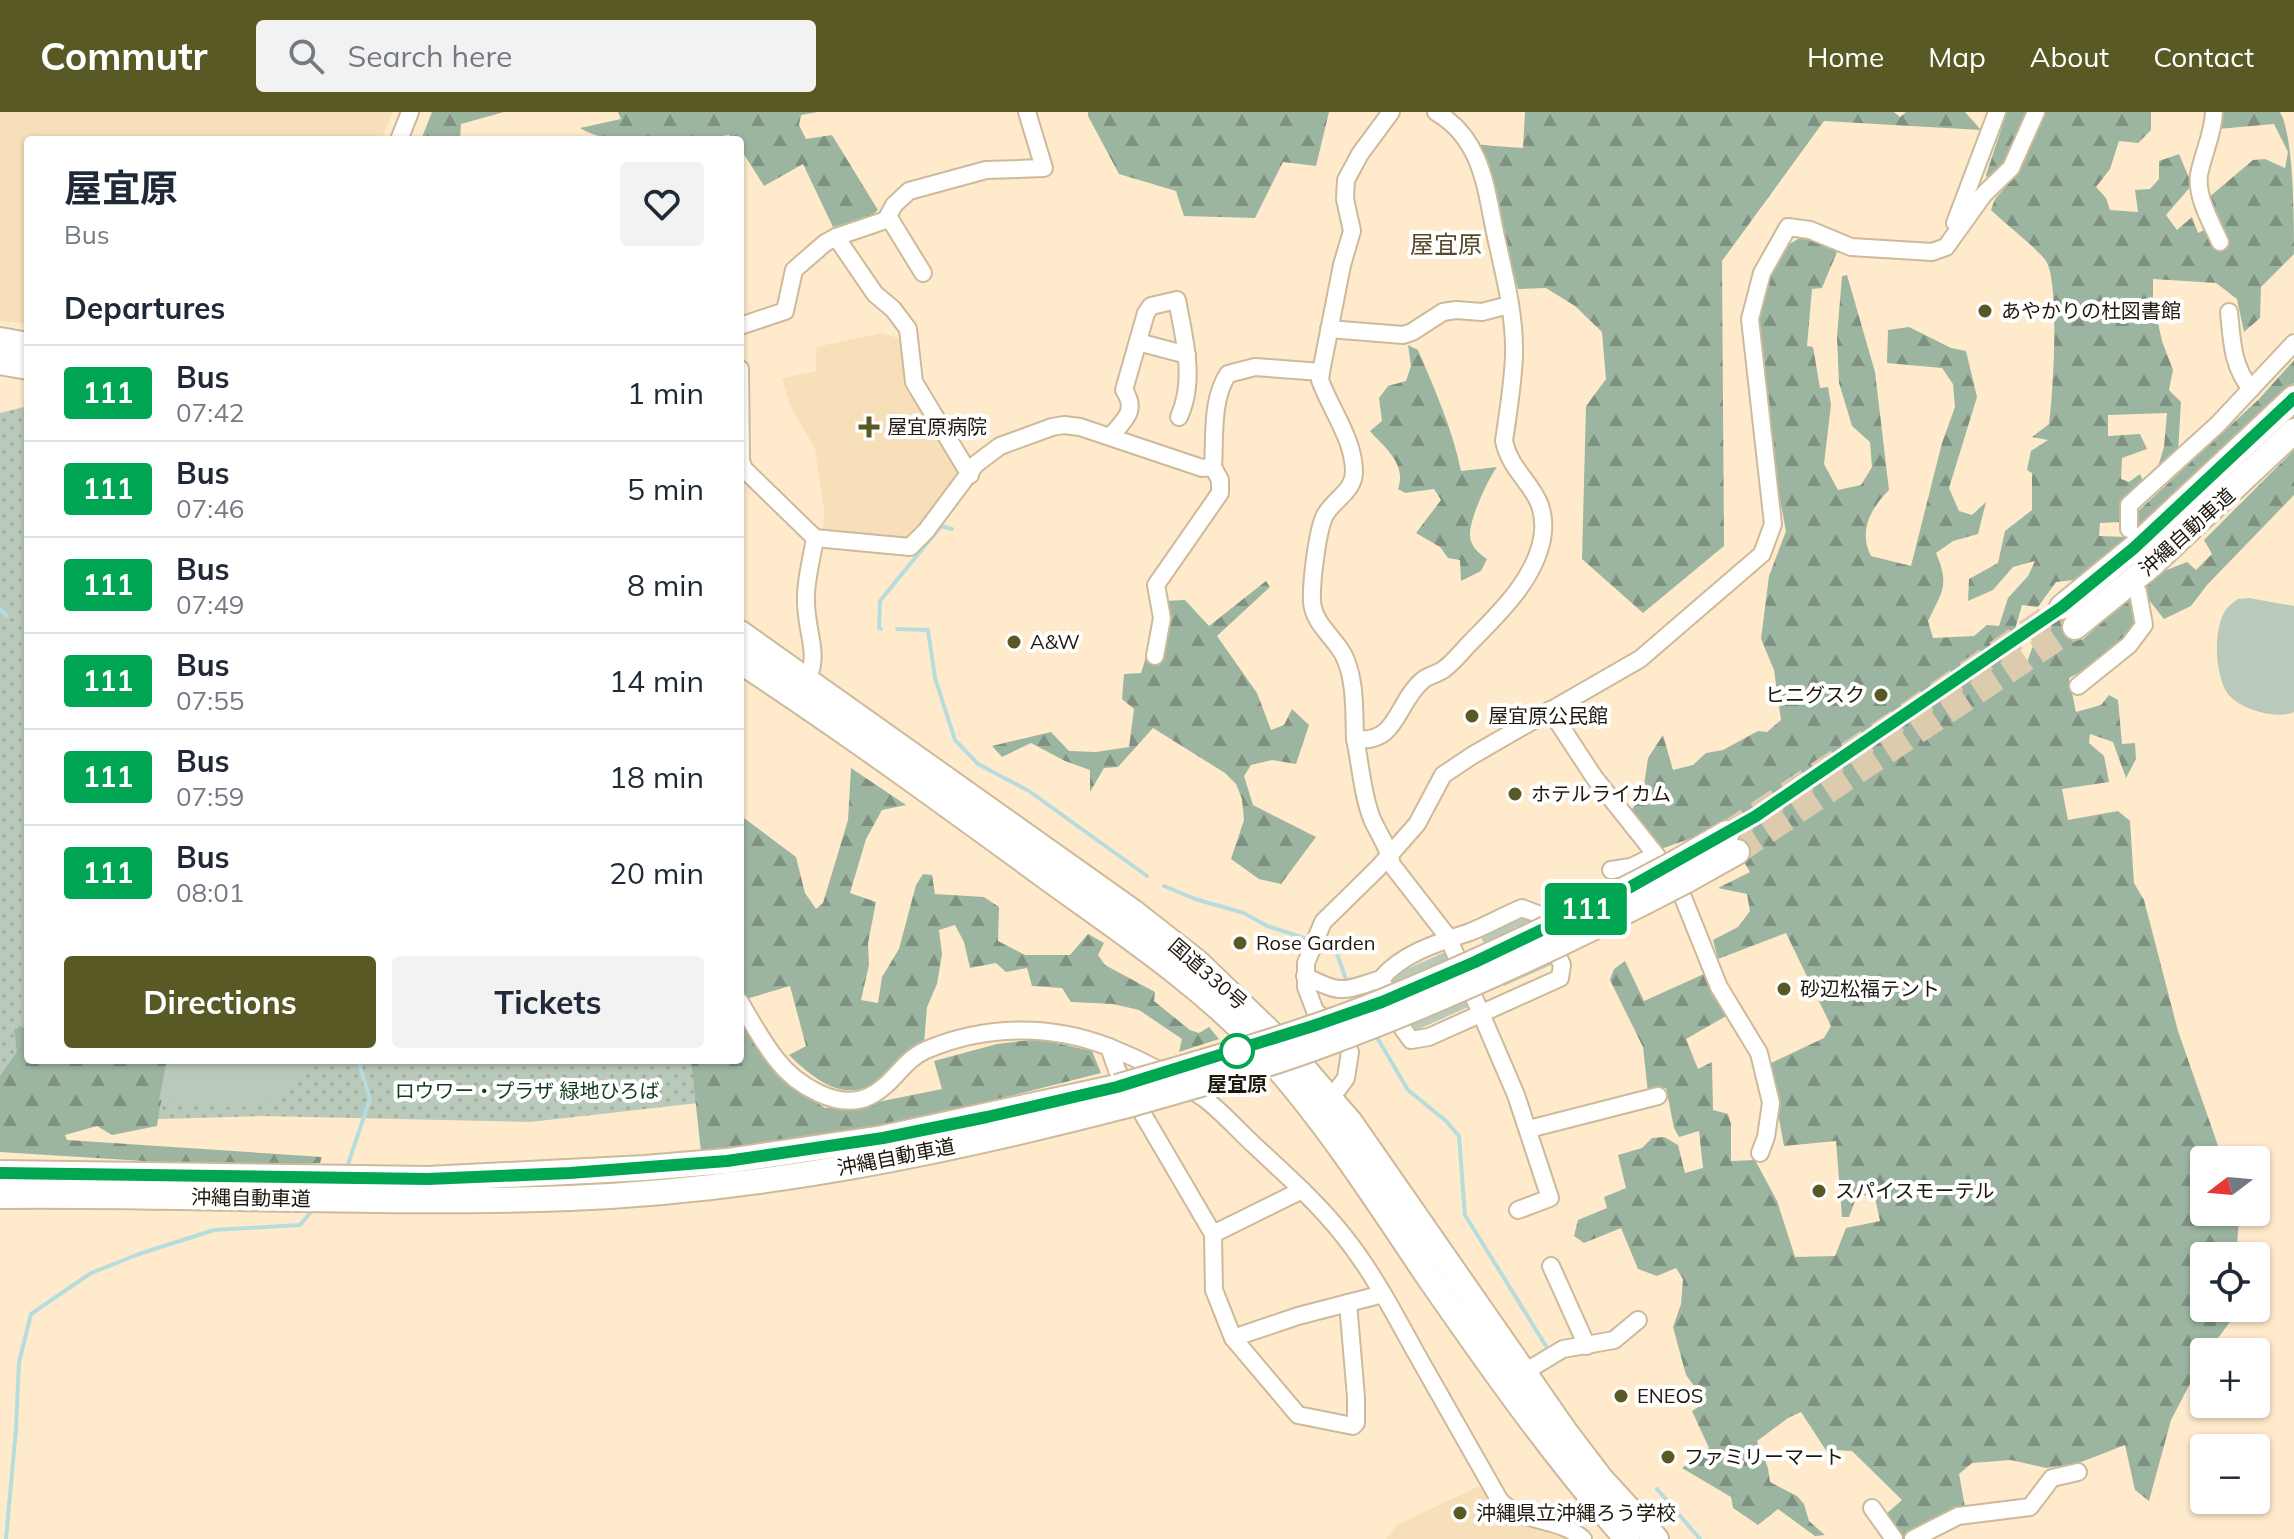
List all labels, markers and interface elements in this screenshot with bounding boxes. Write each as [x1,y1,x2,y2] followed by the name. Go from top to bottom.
[256,20,816,92] search box
[40,32,208,80] text: Commutr
[284,34,328,78] icon: search
[348,37,512,75] text: Search here
[1807,39,1884,74] text: Home
[1928,39,1986,74] text: Map
[2030,39,2109,74] text: About
[2153,39,2254,74] text: Contact
[620,162,704,246] button: heart
[64,164,178,212] text: 屋宜原
[64,218,110,251] text: Bus
[1410,229,1482,259] district label: 屋宜原
[64,289,225,327] text: Departures
[2001,298,2181,323] place label: あやかりの杜図書館
[1976,302,1994,320] marker: あやかりの杜図書館
[176,358,230,396] text: Bus
[627,374,704,412] text: 1 min
[83,375,133,410] text: 111
[176,396,244,429] text: 07:42
[887,414,987,439] place label: 屋宜原病院
[858,416,880,438] marker: 屋宜原病院
[176,454,230,492] text: Bus
[627,470,704,508] text: 5 min
[83,471,133,506] text: 111
[2134,482,2240,581] street label: 沖縄自動車道
[176,492,244,525] text: 07:46
[176,550,230,588] text: Bus
[627,566,704,604] text: 8 min
[83,567,133,602] text: 111
[176,588,244,621] text: 07:49
[1030,629,1080,654] place label: A&W
[1005,633,1023,651] marker: A&W
[176,646,230,684] text: Bus
[609,662,704,700] text: 14 min
[83,663,133,698] text: 111
[1765,682,1865,707] place label: ヒニグスク
[176,684,244,717] text: 07:55
[1872,686,1890,704] marker: ヒニグスク
[1488,703,1608,728] place label: 屋宜原公民館
[1463,707,1481,725] marker: 屋宜原公民館
[176,742,230,780] text: Bus
[609,758,704,796] text: 18 min
[83,759,133,794] text: 111
[176,780,244,813] text: 07:59
[1531,781,1671,806] place label: ホテルライカム
[1506,785,1524,803] marker: ホテルライカム
[176,838,230,876] text: Bus
[609,854,704,892] text: 20 min
[83,855,133,890] text: 111
[176,876,244,909] text: 08:01
[1540,883,1632,935] line badge: 111
[1561,891,1611,926] text: 111
[1256,930,1375,955] place label: Rose Garden
[1164,933,1253,1015] street label: 国道330号
[1231,934,1249,952] marker: Rose Garden
[64,956,376,1048] button: Directions
[392,956,704,1048] button: Tickets
[1800,976,1940,1001] place label: 砂辺松福テント
[1775,980,1793,998] marker: 砂辺松福テント
[1220,1034,1254,1068] marker: 屋宜原
[1207,1071,1267,1096] place label: 屋宜原
[394,1078,660,1103] park label: ロウワー・プラザ 緑地ひろば
[835,1133,957,1180] street label: 沖縄自動車道
[2190,1146,2270,1226] north arrow
[2190,1146,2270,1514] map controls
[1835,1178,1994,1203] place label: スパイスモーテル
[1810,1182,1828,1200] marker: スパイスモーテル
[191,1184,311,1211] street label: 沖縄自動車道
[2190,1242,2270,1322] button: locate
[2190,1338,2270,1418] button: +
[1637,1383,1703,1408] place label: ENEOS
[1612,1387,1630,1405] marker: ENEOS
[2190,1434,2270,1514] button: −
[1684,1444,1844,1469] place label: ファミリーマート
[1659,1448,1677,1466] marker: ファミリーマート
[1476,1500,1676,1525] place label: 沖縄県立沖縄ろう学校
[1451,1504,1469,1522] marker: 沖縄県立沖縄ろう学校

